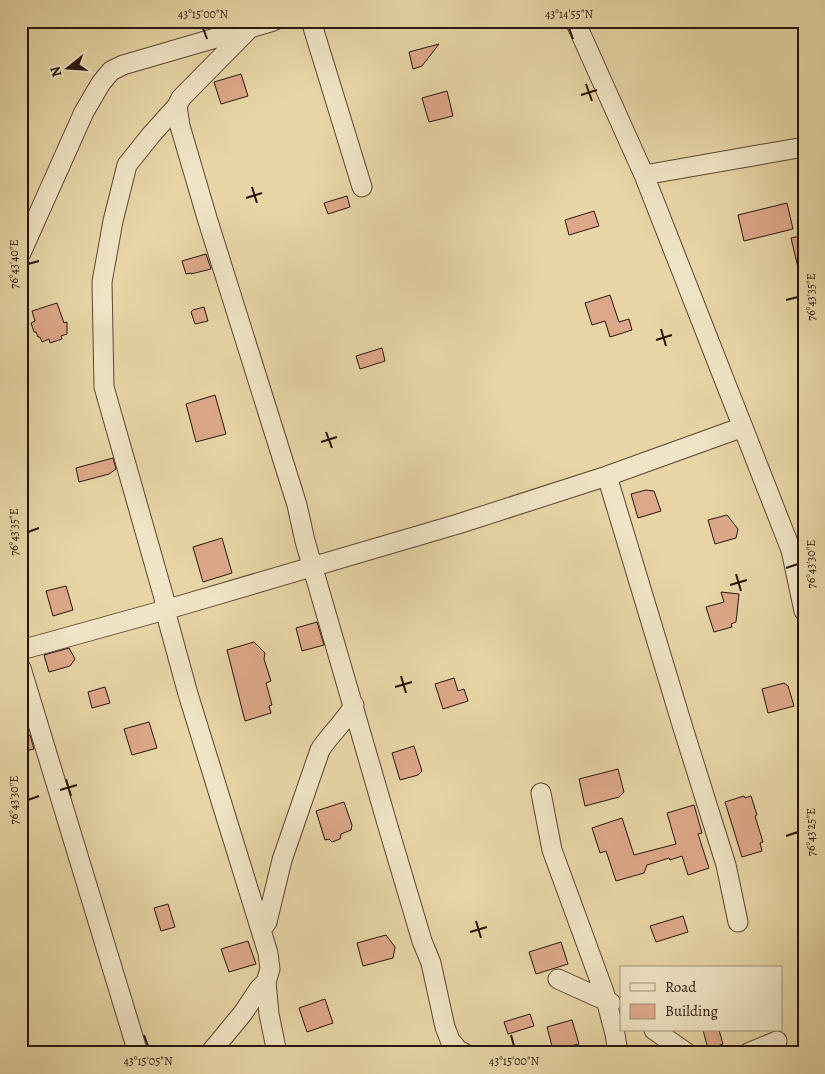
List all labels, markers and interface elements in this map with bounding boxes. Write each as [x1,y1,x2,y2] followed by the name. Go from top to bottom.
[178,6,229,22] text: 43°15'00"N
[545,6,593,22] text: 43°14'55"N
[42,42,92,92] north arrow
[45,64,67,79] text: N
[6,239,22,289] text: 76°43'40"E
[803,273,819,321] text: 76°43'35"E
[6,508,22,556] text: 76°43'35"E
[803,540,819,588] text: 76°43'30"E
[6,776,22,824] text: 76°43'30"E
[803,808,819,856] text: 76°43'25"E
[620,966,782,1032] legend
[665,977,697,997] text: Road
[665,1001,718,1021] text: Building
[123,1053,173,1069] text: 43°15'05"N
[489,1053,540,1069] text: 43°15'00"N

